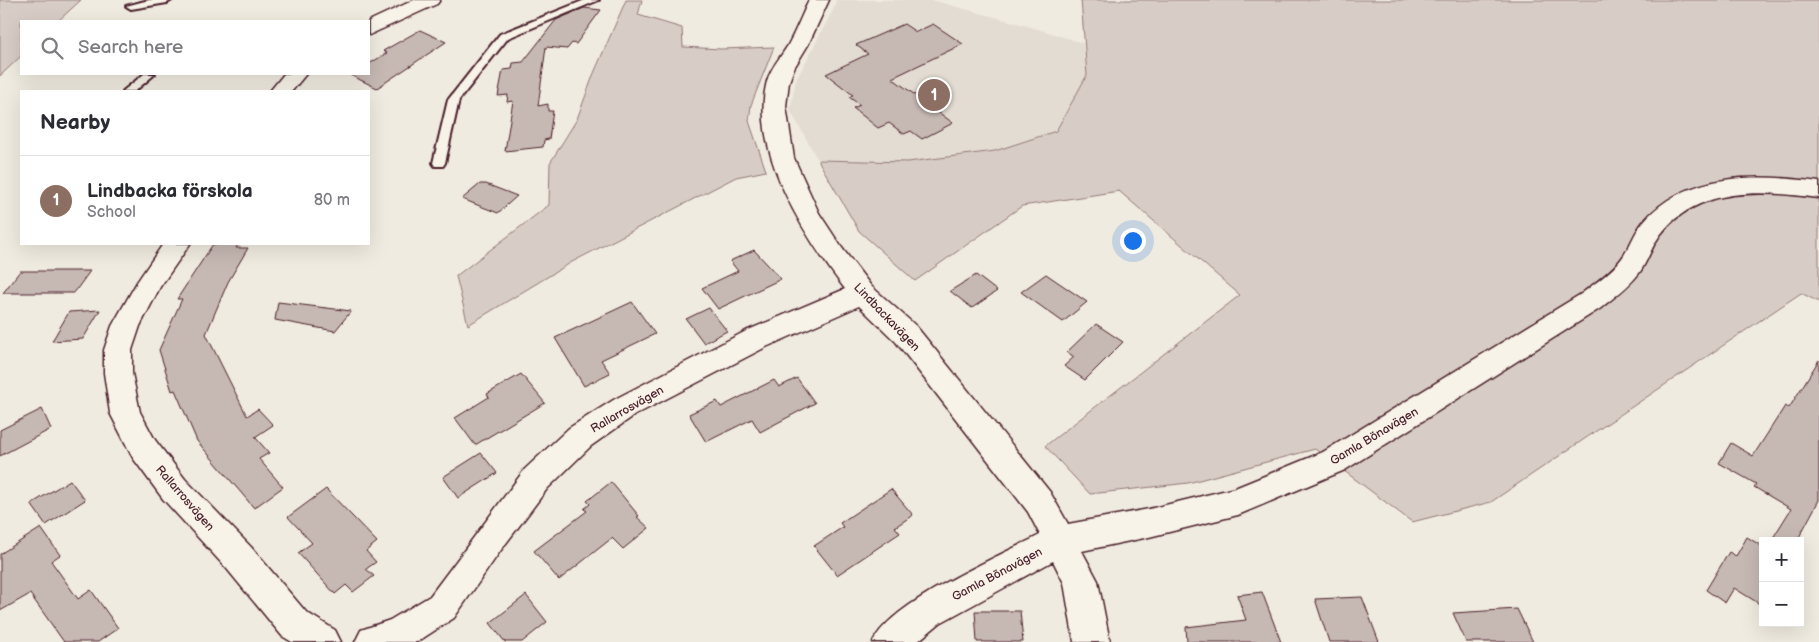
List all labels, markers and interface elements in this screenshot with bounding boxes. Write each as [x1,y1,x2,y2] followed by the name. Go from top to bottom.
[20,20,370,75] search box
[38,34,66,62] icon: search
[78,36,183,59] text: Search here
[918,76,950,114] pin: 1
[40,110,110,135] text: Nearby
[87,180,253,203] text: Lindbacka förskola
[53,191,59,210] text: 1
[314,191,350,210] text: 80 m
[87,203,136,222] text: School
[1120,228,1146,254] your location
[850,280,923,355] street label: Lindbackavägen
[588,382,667,436] street label: Rallarrosvägen
[1327,404,1421,469] street label: Gamla Bönavägen
[152,463,217,534] street label: Rallarrosvägen
[1759,537,1804,627] map controls
[1759,537,1804,582] button: +
[950,544,1045,605] street label: Gamla Bönavägen
[1759,582,1804,627] button: −

